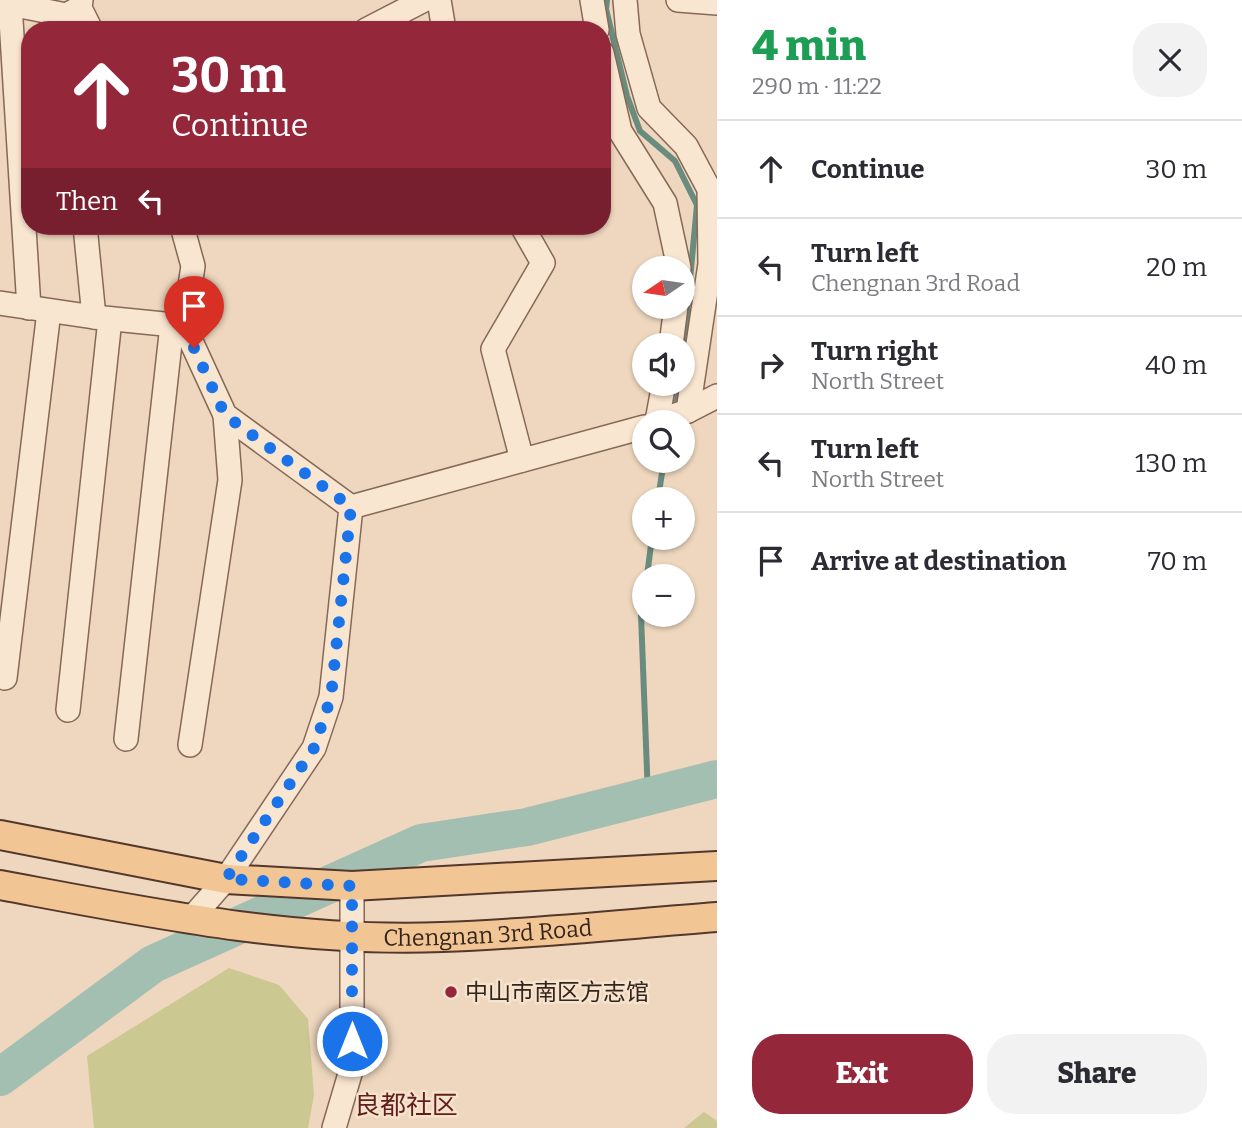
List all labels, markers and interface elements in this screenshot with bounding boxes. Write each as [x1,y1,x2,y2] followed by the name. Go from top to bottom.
[752,21,866,71] text: 4 min
[1133,23,1207,97] button: close
[171,46,286,105] text: 30 m
[56,49,147,140] icon: ahead
[752,72,882,100] text: 290 m · 11:22
[171,106,308,144] text: Continue
[752,150,790,188] icon: ahead
[811,154,925,185] text: Continue
[1146,154,1207,185] text: 30 m
[132,182,170,220] icon: left
[56,186,118,217] text: Then
[811,238,919,269] text: Turn left
[752,248,790,286] icon: left
[1146,252,1207,283] text: 20 m
[632,256,695,318] north arrow
[632,256,695,627] map controls
[811,269,1020,297] text: Chengnan 3rd Road
[164,276,224,348] pin
[175,287,213,325] icon: arrive
[632,333,695,396] button: sound
[811,336,938,367] text: Turn right
[752,346,790,384] icon: right
[1145,350,1207,381] text: 40 m
[811,367,944,395] text: North Street
[632,410,695,473] button: search
[811,434,919,465] text: Turn left
[752,444,790,482] icon: left
[1135,448,1207,479] text: 130 m
[811,465,944,493] text: North Street
[632,487,695,550] button: +
[752,542,790,580] icon: arrive
[811,546,1066,577] text: Arrive at destination
[1148,546,1207,577] text: 70 m
[632,564,695,627] button: −
[383,913,594,952] street label: Chengnan 3rd Road
[465,978,649,1006] place label: 中山市南区方志馆
[443,984,459,1000] marker: 中山市南区方志馆
[315,1004,389,1078] position arrow
[752,1034,973,1114] button: Exit
[987,1034,1207,1114] button: Share
[354,1090,458,1121] district label: 良都社区

